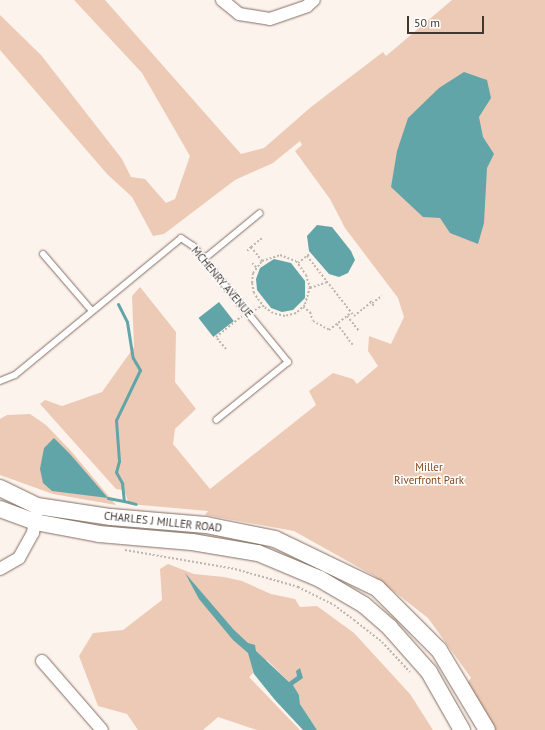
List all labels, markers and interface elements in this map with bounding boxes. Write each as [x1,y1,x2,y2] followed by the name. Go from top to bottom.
[409,8,486,34] scale bar
[414,15,440,30] text: 50 m
[188,244,256,320] street label: MCHENRY AVENUE
[394,461,464,487] park label: Miller Riverfront Park
[103,509,223,535] street label: CHARLES J MILLER ROAD

